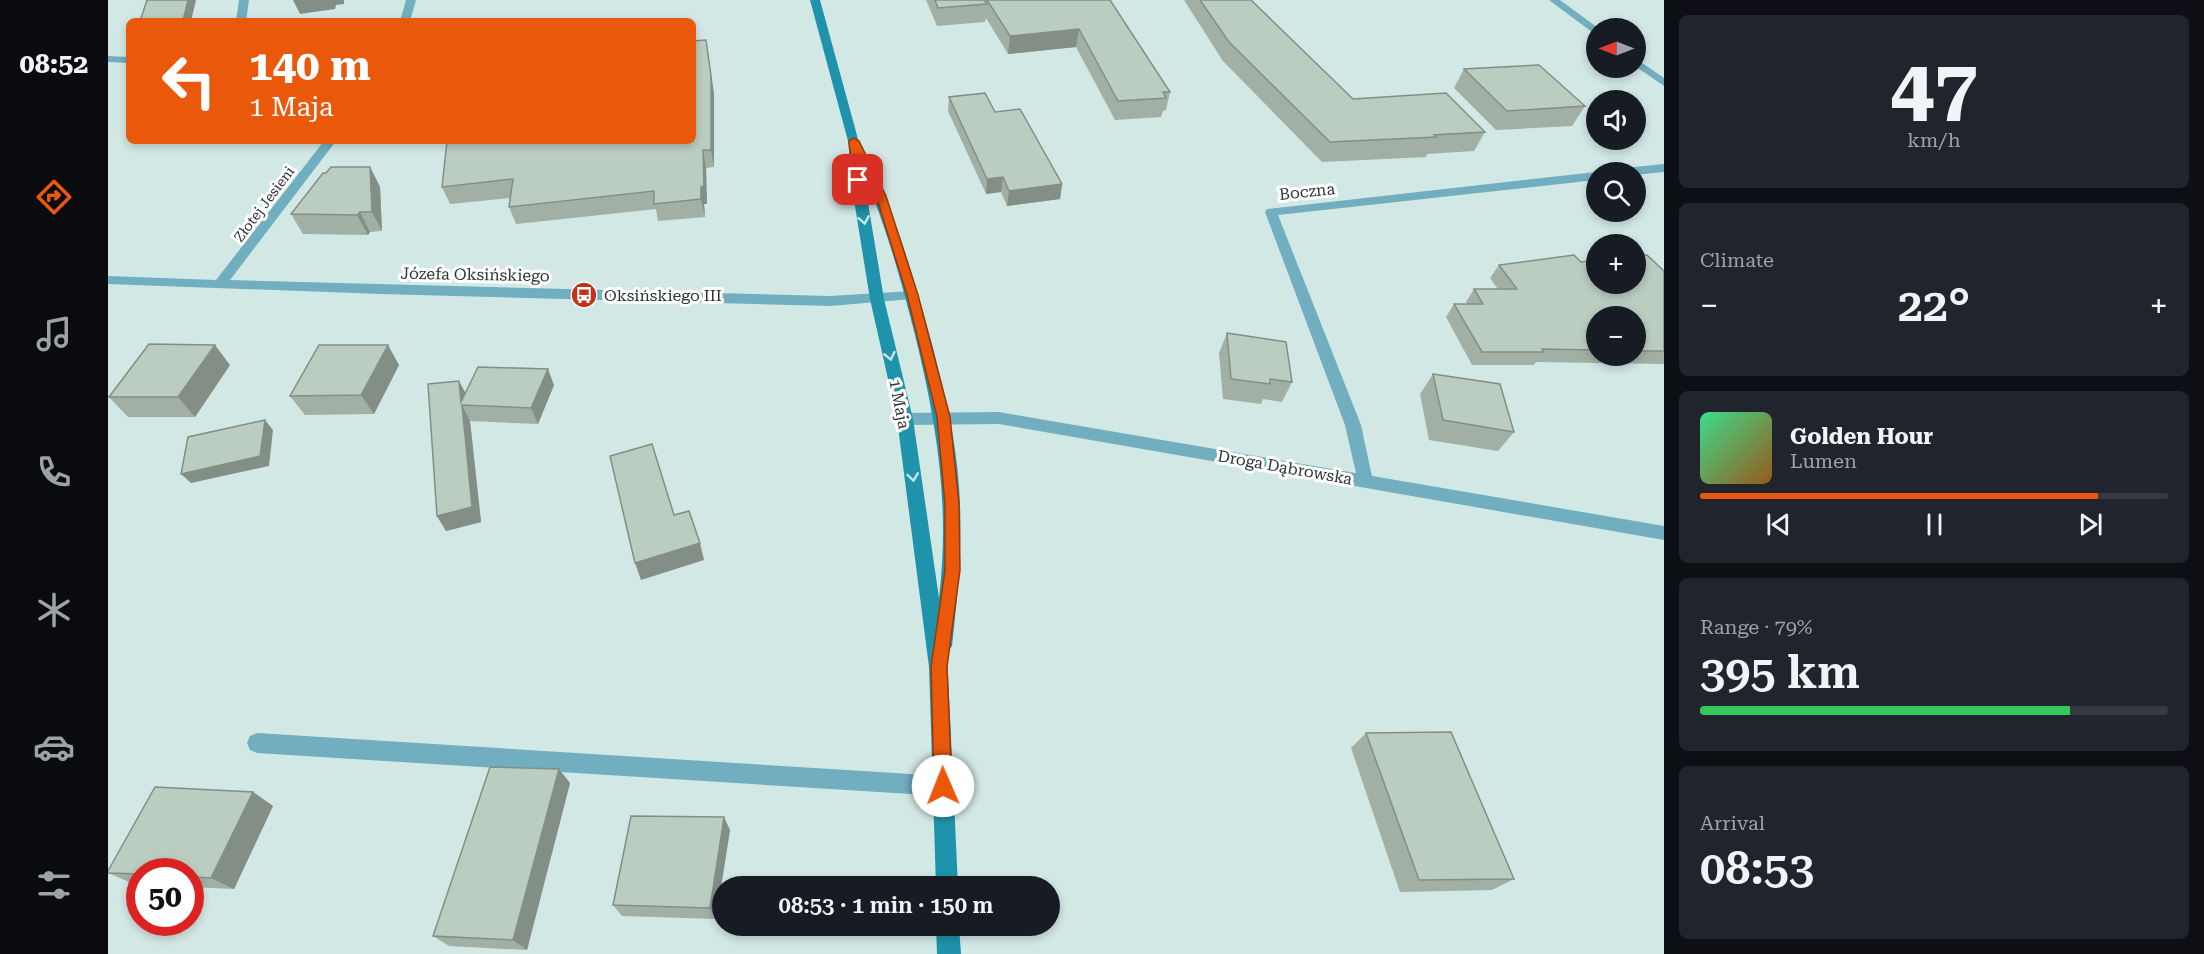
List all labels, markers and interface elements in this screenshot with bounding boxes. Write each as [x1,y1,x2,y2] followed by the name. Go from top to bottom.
[1586,18,1646,78] north arrow
[1586,18,1646,366] map controls
[249,41,371,90] text: 140 m
[150,42,228,120] icon: left
[1890,43,1978,134] text: 47
[20,48,88,80] text: 08:52
[1586,90,1646,150] button: sound
[249,91,334,123] text: 1 Maja
[1907,128,1961,152] text: km/h
[832,154,883,205] pin
[1586,162,1646,222] button: search
[231,163,298,245] street label: Złotej Jesieni
[841,163,874,196] icon: arrive
[33,176,75,218] icon: directions
[1278,179,1336,204] street label: Boczna
[857,215,870,225] one-way arrow
[1586,234,1646,294] button: +
[1700,248,1774,272] text: Climate
[400,264,550,285] street label: Józefa Oksińskiego
[1898,279,1970,332] text: 22°
[569,280,599,310] bus stop icon: Oksińskiego III
[604,286,722,305] place label: Oksińskiego III
[1700,286,1718,325] text: −
[2150,286,2168,325] text: +
[1586,306,1646,366] button: −
[33,313,75,355] icon: music
[883,351,896,361] one-way arrow
[885,378,914,431] street label: 1 Maja
[1790,424,1933,449] text: Golden Hour
[1216,446,1354,489] street label: Droga Dąbrowska
[1790,449,1857,473] text: Lumen
[33,451,75,493] icon: phone
[906,472,918,481] one-way arrow
[1762,508,1795,541] icon: previous
[1918,508,1951,541] icon: pause
[2074,508,2107,541] icon: next
[33,589,75,631] icon: climate
[1700,615,1812,639] text: Range · 79%
[1700,646,1860,699] text: 395 km
[33,726,75,768] icon: car
[911,754,975,818] position arrow
[1700,811,1765,835] text: Arrival
[1700,842,1814,895] text: 08:53
[126,858,204,936] speed limit sign: 50
[33,864,75,906] icon: filters
[779,893,993,918] text: 08:53 · 1 min · 150 m

